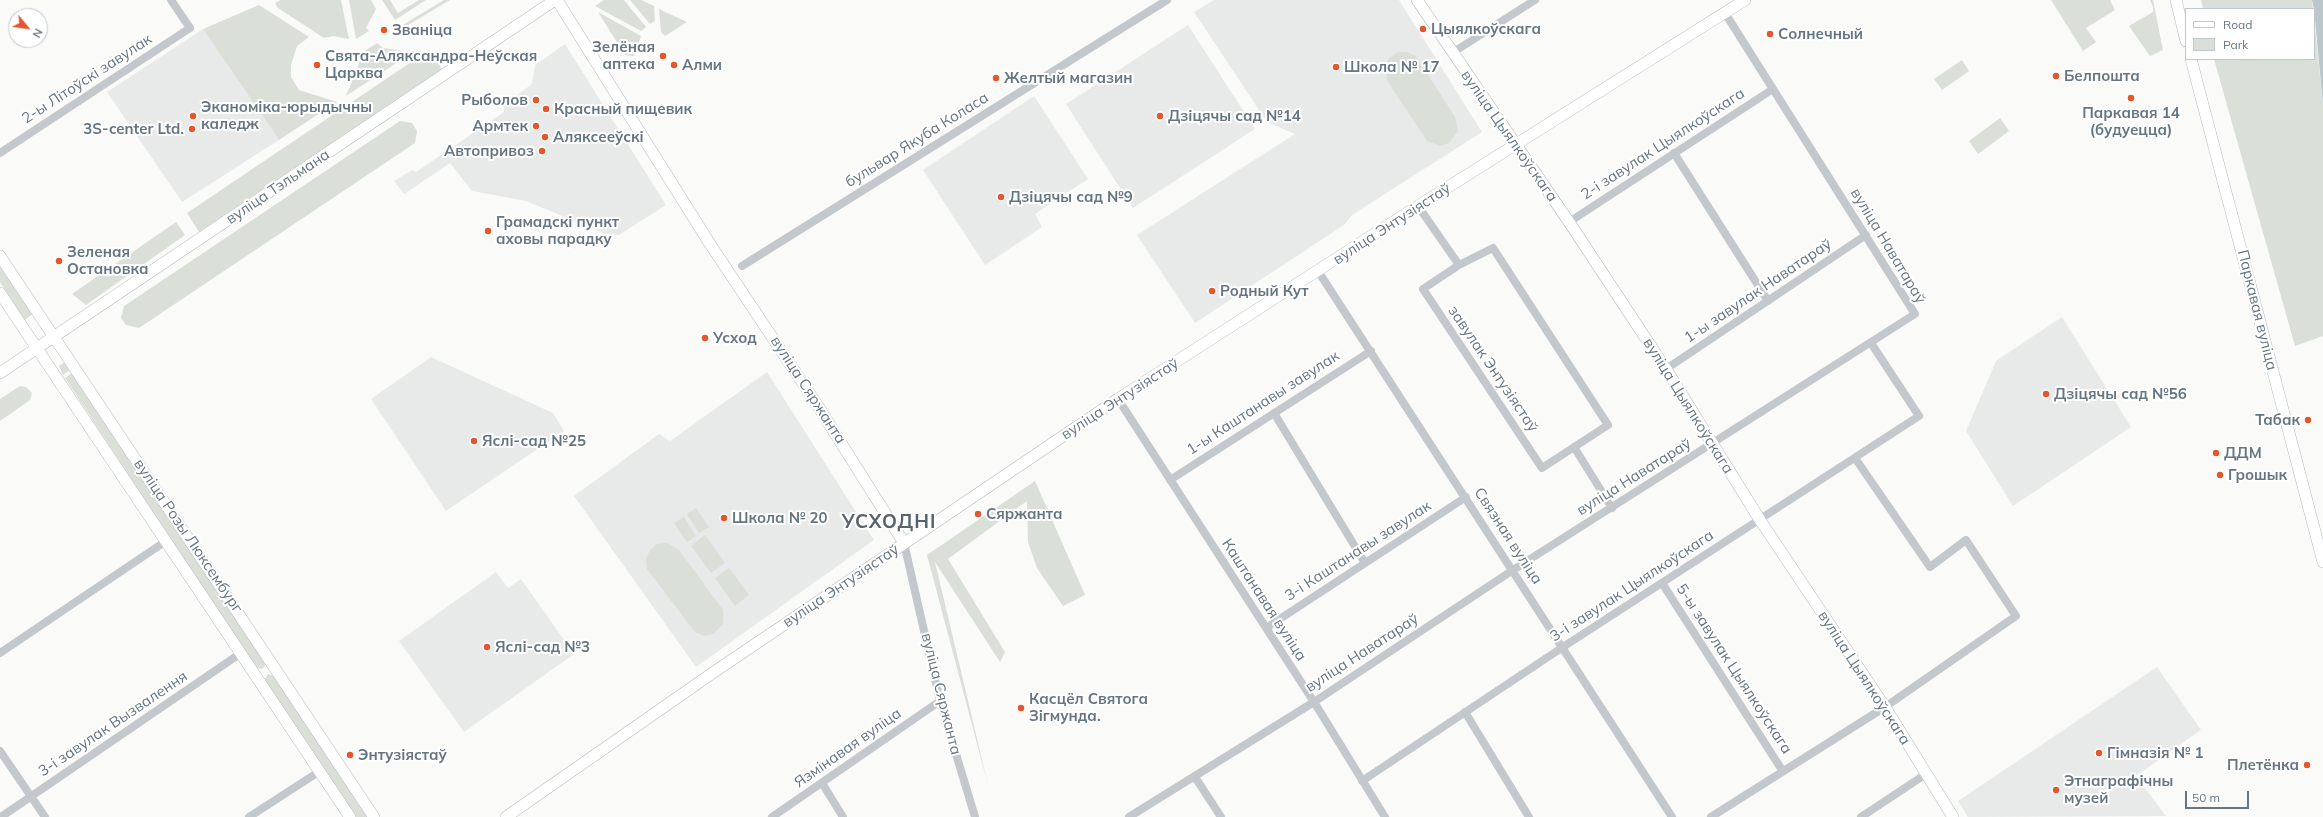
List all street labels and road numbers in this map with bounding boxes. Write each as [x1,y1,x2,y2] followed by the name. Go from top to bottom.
[19,30,155,128] street label: 2-ы Літоўскі завулак
[1457,67,1561,205] street label: вуліца Цыялкоўскага
[1578,84,1748,204] street label: 2-і завулак Цыялкоўскага
[842,89,992,191] street label: бульвар Якуба Коласа
[223,146,333,228] street label: вуліца Тэльмана
[1330,179,1454,269] street label: вуліца Энтузіястаў
[1846,185,1930,307] street label: вуліца Наватараў
[1681,235,1835,347] street label: 1-ы завулак Наватараў
[2233,248,2281,372] street label: Паркавая вуліца
[1444,303,1542,435] street label: завулак Энтузіястаў
[767,333,849,447] street label: вуліца Сяржанта
[1639,335,1737,477] street label: вуліца Цыялкоўскага
[1183,347,1343,459] street label: 1-ы Каштанавы завулак
[1058,354,1182,444] street label: вуліца Энтузіястаў
[1574,435,1694,519] street label: вуліца Наватараў
[130,456,246,616] street label: вуліца Розы Люксембург
[1470,484,1546,588] street label: Связная вуліца
[1282,497,1434,605] street label: 3-і Каштанавы завулак
[1547,526,1717,646] street label: 3-і завулак Цыялкоўскага
[1218,536,1310,664] street label: Каштанавая вуліца
[779,540,903,632] street label: вуліца Энтузіястаў
[1672,581,1796,757] street label: 5-ы завулак Цыялкоўскага
[1814,608,1914,748] street label: вуліца Цыялкоўскага
[1302,610,1422,696] street label: вуліца Наватараў
[917,631,965,757] street label: вуліца Сяржанта
[35,667,191,781] street label: 3-і завулак Вызвалення
[791,704,905,792] street label: Язмінавая вуліца

